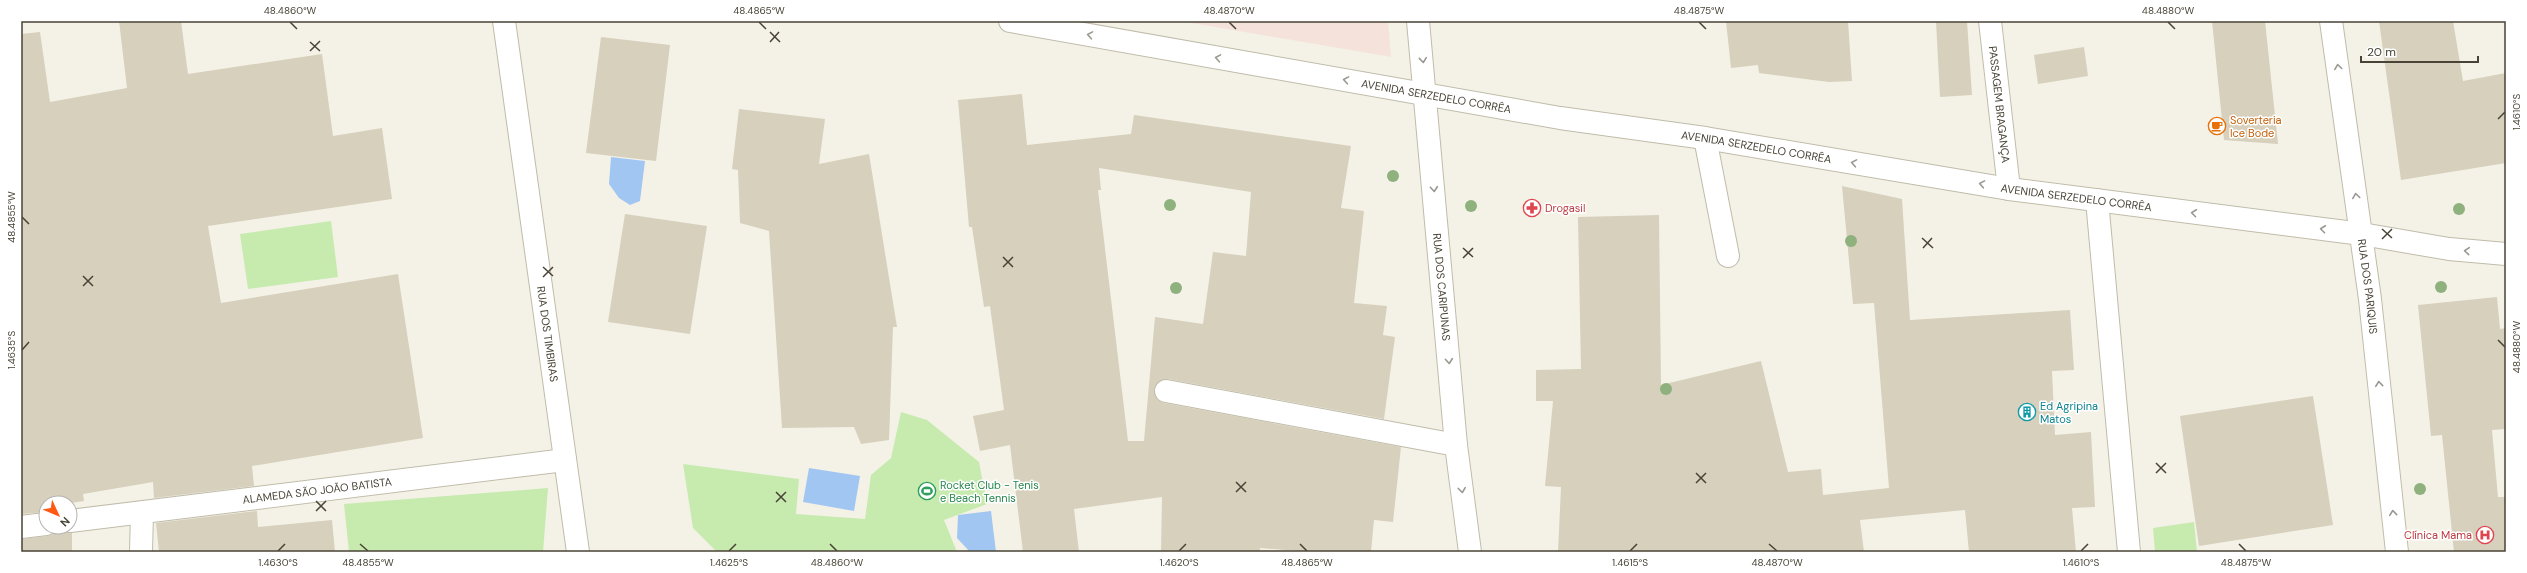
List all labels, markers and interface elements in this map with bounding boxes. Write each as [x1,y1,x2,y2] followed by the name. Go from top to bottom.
[264,4,317,17] text: 48.4860°W
[733,4,785,17] text: 48.4865°W
[1203,4,1255,17] text: 48.4870°W
[1674,4,1724,17] text: 48.4875°W
[2142,4,2194,17] text: 48.4880°W
[1087,32,1093,40] one-way arrow
[2361,38,2478,64] scale bar
[2367,44,2396,60] text: 20 m
[1986,45,2013,164] street label: PASSAGEM BRAGANÇA
[1215,54,1221,63] one-way arrow
[1418,57,1427,63] one-way arrow
[2334,64,2343,70] one-way arrow
[1343,76,1350,85] one-way arrow
[1360,76,1512,116] street label: AVENIDA SERZEDELO CORRÊA
[2510,93,2523,130] text: 1.4610°S
[2230,113,2282,140] place label: Soverteria Ice Bode
[2207,116,2227,136] cafe icon: Soverteria Ice Bode
[1680,128,1833,166] street label: AVENIDA SERZEDELO CORRÊA
[1851,159,1857,167] one-way arrow
[1979,181,1985,189] one-way arrow
[2000,181,2153,214] street label: AVENIDA SERZEDELO CORRÊA
[1430,186,1439,192] one-way arrow
[5,191,18,243] text: 48.4855°W
[2352,192,2361,199] one-way arrow
[1522,198,1542,218] pharmacy icon: Drogasil
[1545,201,1585,215] place label: Drogasil
[2191,209,2197,218] one-way arrow
[2320,225,2326,234] one-way arrow
[1430,232,1454,341] street label: RUA DOS CARIPUNAS
[2355,238,2381,335] street label: RUA DOS PARIQUIS
[2464,246,2470,255] one-way arrow
[534,285,561,383] street label: RUA DOS TIMBIRAS
[2510,321,2523,373] text: 48.4880°W
[5,330,18,369] text: 1.4635°S
[1444,358,1453,364] one-way arrow
[2375,381,2384,387] one-way arrow
[2040,399,2098,426] place label: Ed Agripina Matos
[2017,402,2037,422] building icon: Ed Agripina Matos
[242,474,393,507] street label: ALAMEDA SÃO JOÃO BATISTA
[940,478,1039,505] place label: Rocket Club - Tenis e Beach Tennis
[917,481,937,501] sports icon: Rocket Club - Tenis e Beach Tennis
[1457,487,1466,493] one-way arrow
[38,495,78,535] north arrow
[2389,510,2398,516] one-way arrow
[57,514,73,530] text: N
[2475,525,2495,545] hospital icon: Clínica Mama
[2404,528,2472,542] place label: Clínica Mama
[258,556,298,569] text: 1.4630°S
[342,556,394,569] text: 48.4855°W
[710,556,748,569] text: 1.4625°S
[811,556,864,569] text: 48.4860°W
[1160,556,1199,569] text: 1.4620°S
[1281,556,1333,569] text: 48.4865°W
[1612,556,1648,569] text: 1.4615°S
[1751,556,1803,569] text: 48.4870°W
[2063,556,2100,569] text: 1.4610°S
[2221,556,2271,569] text: 48.4875°W

